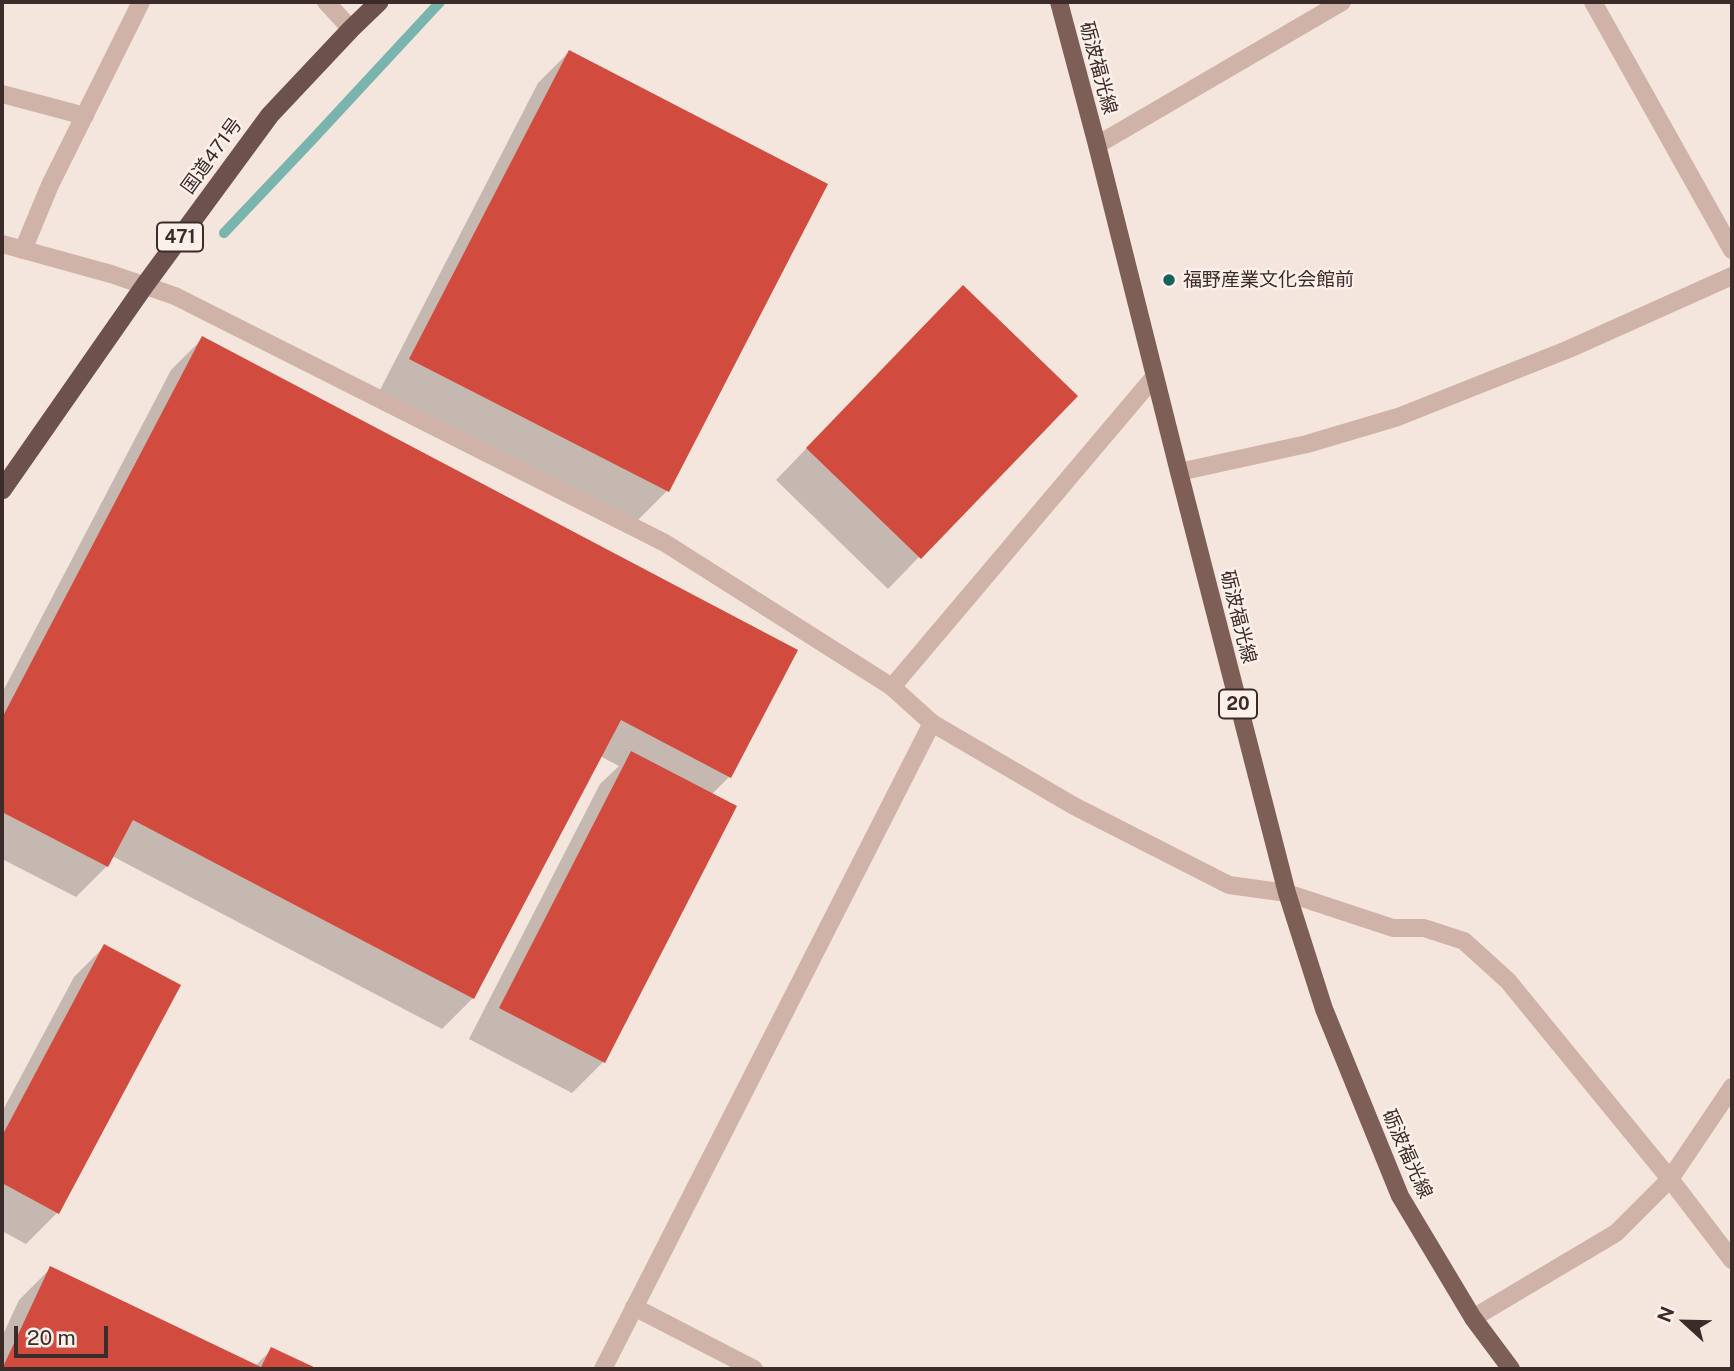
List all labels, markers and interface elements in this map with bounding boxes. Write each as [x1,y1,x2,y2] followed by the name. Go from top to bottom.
[1075,19,1121,117] street label: 砺波福光線
[177,114,247,198] street label: 国道471号
[157,222,203,251] road number: 471
[1183,269,1354,291] place label: 福野産業文化会館前
[1161,272,1177,288] marker: 福野産業文化会館前
[1215,568,1261,666] street label: 砺波福光線
[1219,690,1257,718] road number: 20
[1377,1106,1437,1202] street label: 砺波福光線
[1650,1287,1720,1357] north arrow
[1653,1303,1679,1325] text: N
[18,1312,112,1356] scale bar
[27,1325,76,1350] text: 20 m

